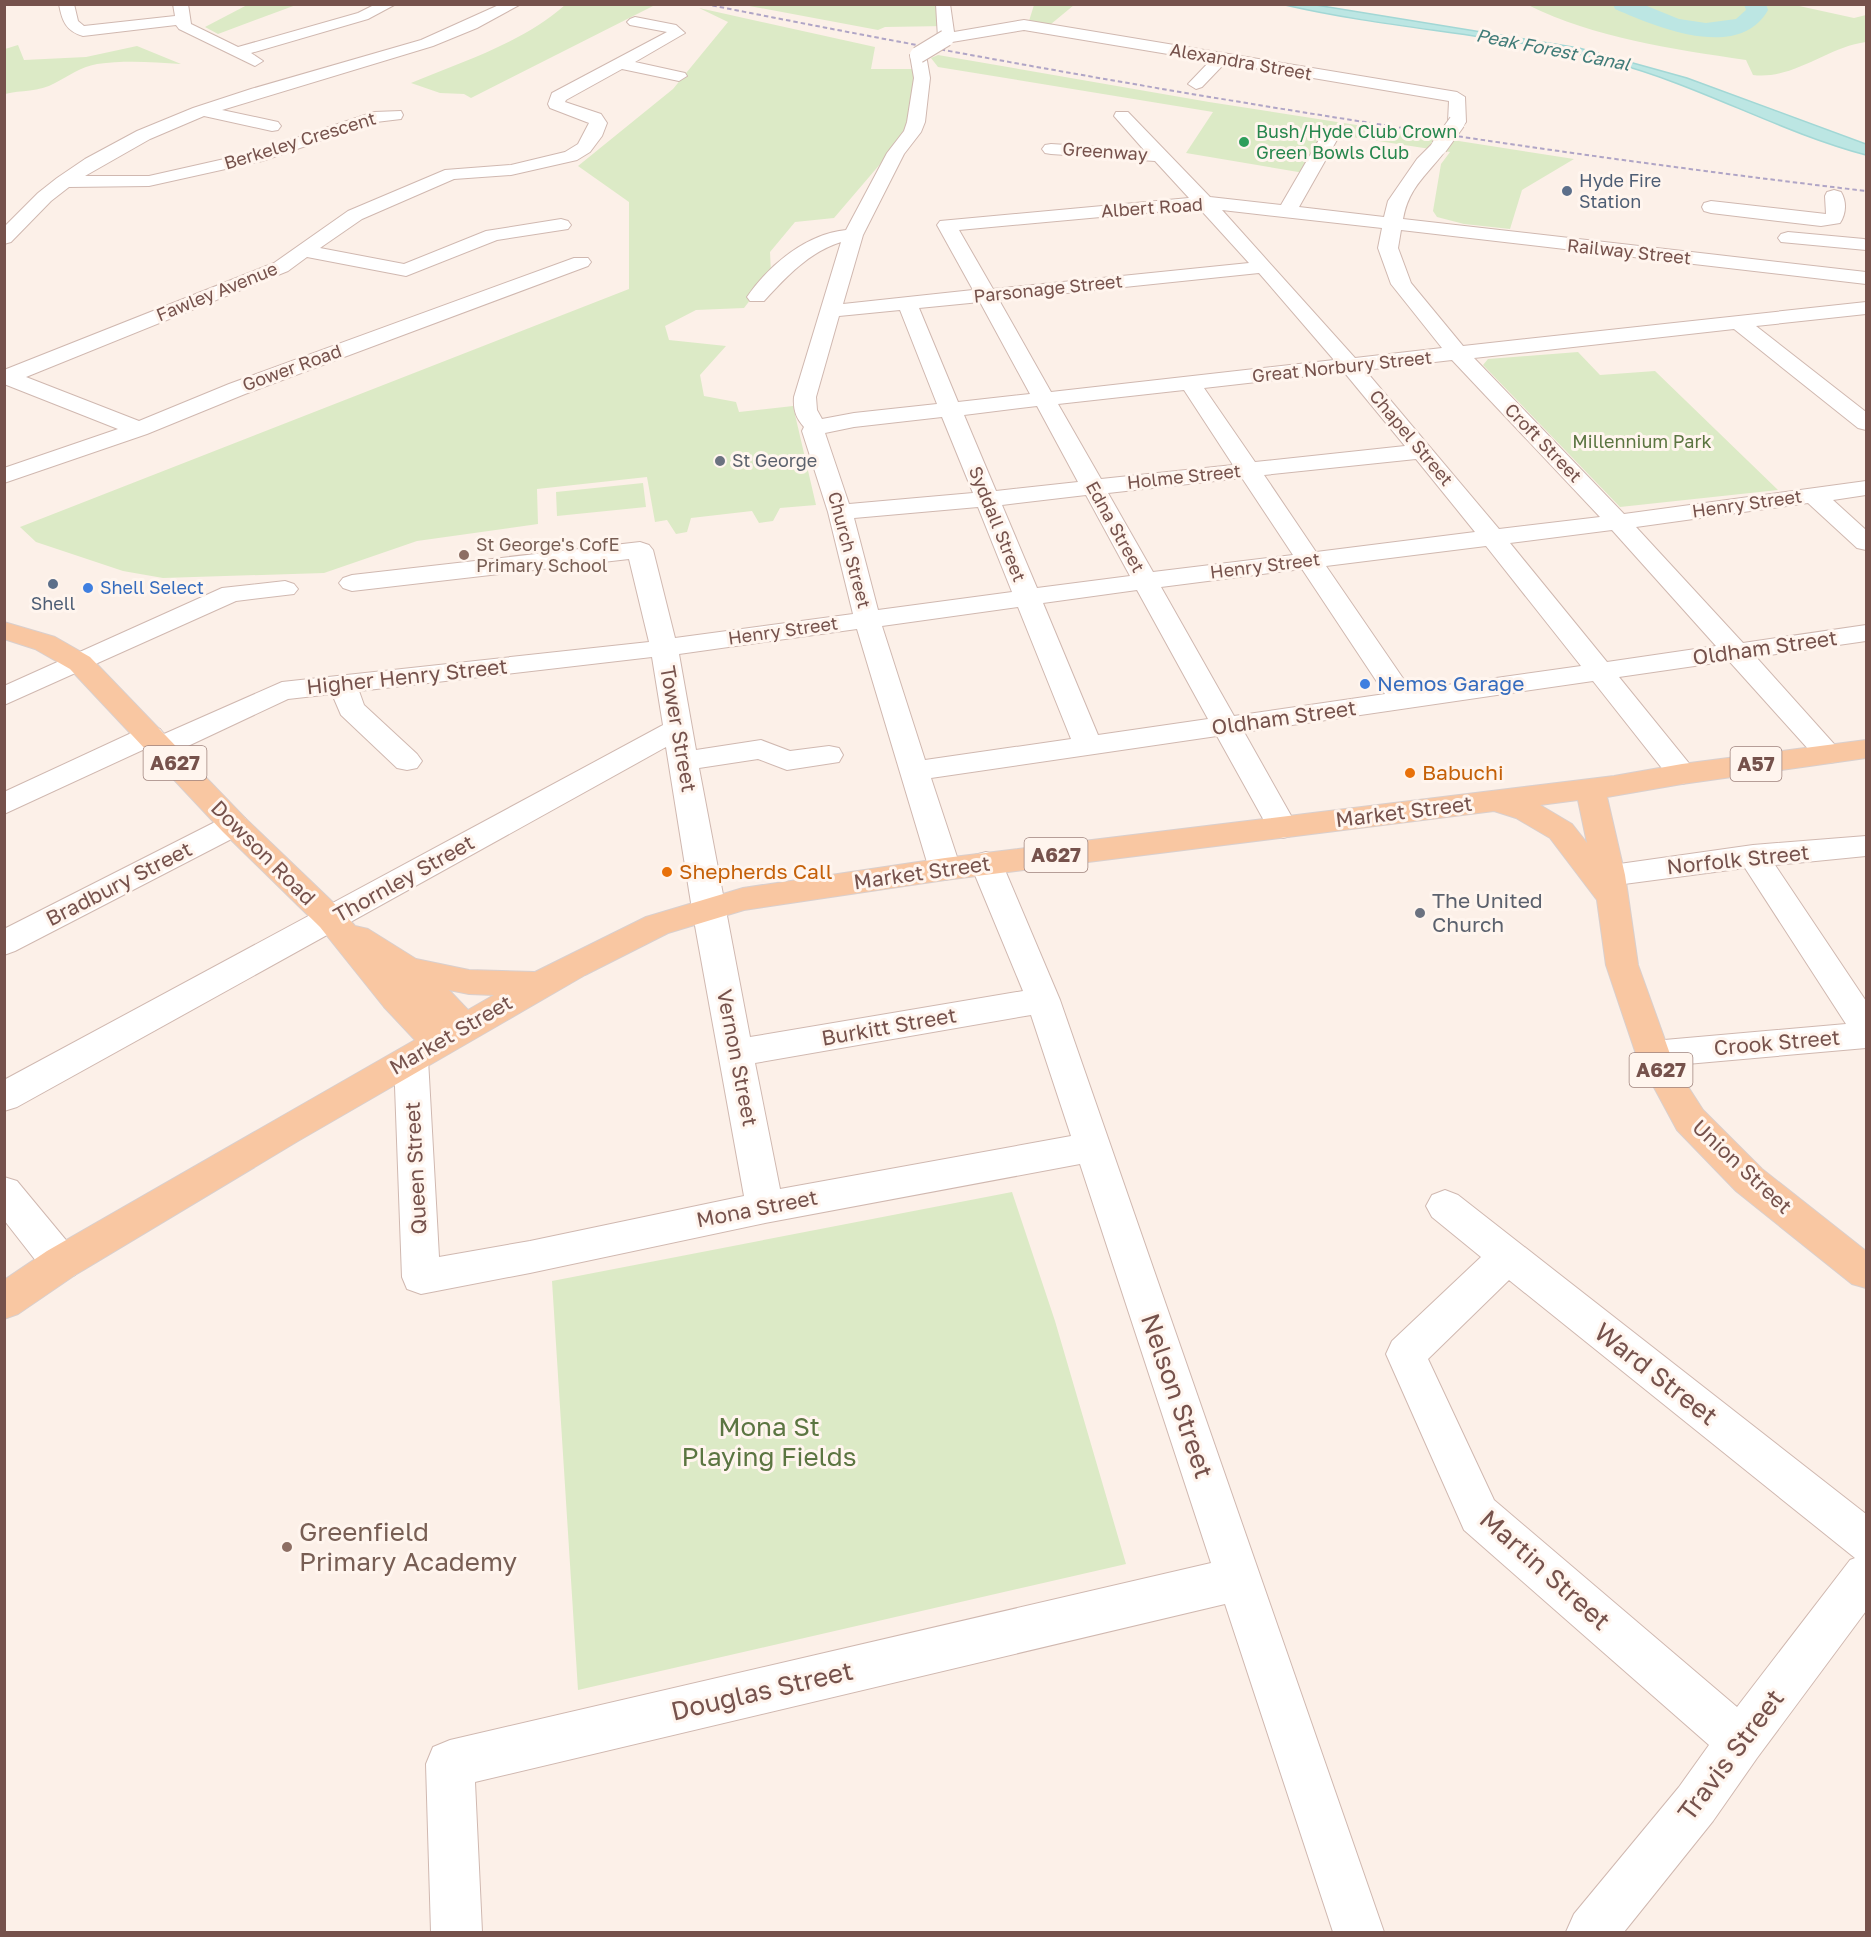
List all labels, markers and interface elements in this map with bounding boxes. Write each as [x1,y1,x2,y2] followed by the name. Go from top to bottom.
[1474,23,1633,75] water label: Peak Forest Canal
[1168,38,1314,84] street label: Alexandra Street
[221,107,378,174] street label: Berkeley Crescent
[1256,120,1457,163] place label: Bush/Hyde Club Crown Green Bowls Club
[1237,135,1251,149] marker: Bush/Hyde Club Crown Green Bowls Club
[1062,137,1148,165] street label: Greenway
[1579,169,1661,212] place label: Hyde Fire Station
[1560,184,1574,198] marker: Hyde Fire Station
[1100,192,1204,222] street label: Albert Road
[1566,234,1692,268] street label: Railway Street
[153,257,280,325] street label: Fawley Avenue
[972,269,1123,307] street label: Parsonage Street
[239,339,344,395] street label: Gower Road
[1251,346,1433,386] street label: Great Norbury Street
[1365,385,1458,490] street label: Chapel Street
[1501,398,1587,486] street label: Croft Street
[1572,430,1712,452] park label: Millennium Park
[732,449,817,471] place label: St George
[713,454,727,468] marker: St George
[1126,459,1242,493] street label: Holme Street
[965,463,1031,585] street label: Syddall Street
[1082,477,1150,576] street label: Edna Street
[1691,484,1803,522] street label: Henry Street
[824,489,876,610] street label: Church Street
[476,533,619,576] place label: St George's CofE Primary School
[1209,547,1321,583] street label: Henry Street
[457,548,471,562] marker: St George's CofE Primary School
[100,576,204,598] place label: Shell Select
[46,577,60,591] marker: Shell
[81,581,95,595] marker: Shell Select
[31,592,76,614] place label: Shell
[727,611,839,649] street label: Henry Street
[1691,624,1839,670] street label: Oldham Street
[305,653,509,699] street label: Higher Henry Street
[655,663,703,794] street label: Tower Street
[1377,670,1524,696] place label: Nemos Garage
[1358,677,1372,691] marker: Nemos Garage
[1210,694,1358,740] street label: Oldham Street
[144,746,207,780] road number: A627
[1730,747,1782,781] road number: A57
[1422,759,1504,785] place label: Babuchi
[1403,766,1417,780] marker: Babuchi
[1334,790,1474,832] street label: Market Street
[206,795,321,910] street label: Dowson Road
[329,829,479,928] street label: Thornley Street
[41,835,196,931] street label: Bradbury Street
[1024,838,1088,872] road number: A627
[1665,839,1810,879] street label: Norfolk Street
[852,850,992,894] street label: Market Street
[679,858,832,884] place label: Shepherds Call
[660,865,674,879] marker: Shepherds Call
[1432,887,1543,937] place label: The United Church
[1413,906,1427,920] marker: The United Church
[712,987,764,1129] street label: Vernon Street
[384,988,517,1080] street label: Market Street
[819,1001,958,1051] street label: Burkitt Street
[1713,1024,1841,1060] street label: Crook Street
[1630,1053,1692,1087] road number: A627
[399,1101,431,1235] street label: Queen Street
[1687,1114,1798,1219] street label: Union Street
[694,1184,820,1233] street label: Mona Street
[1135,1309,1220,1482] street label: Nelson Street
[1588,1316,1724,1431] street label: Ward Street
[682,1411,856,1472] park label: Mona St Playing Fields
[1474,1503,1617,1636] street label: Martin Street
[299,1516,517,1577] place label: Greenfield Primary Academy
[280,1540,294,1554] marker: Greenfield Primary Academy
[668,1655,856,1727] street label: Douglas Street
[1671,1683,1790,1827] street label: Travis Street

